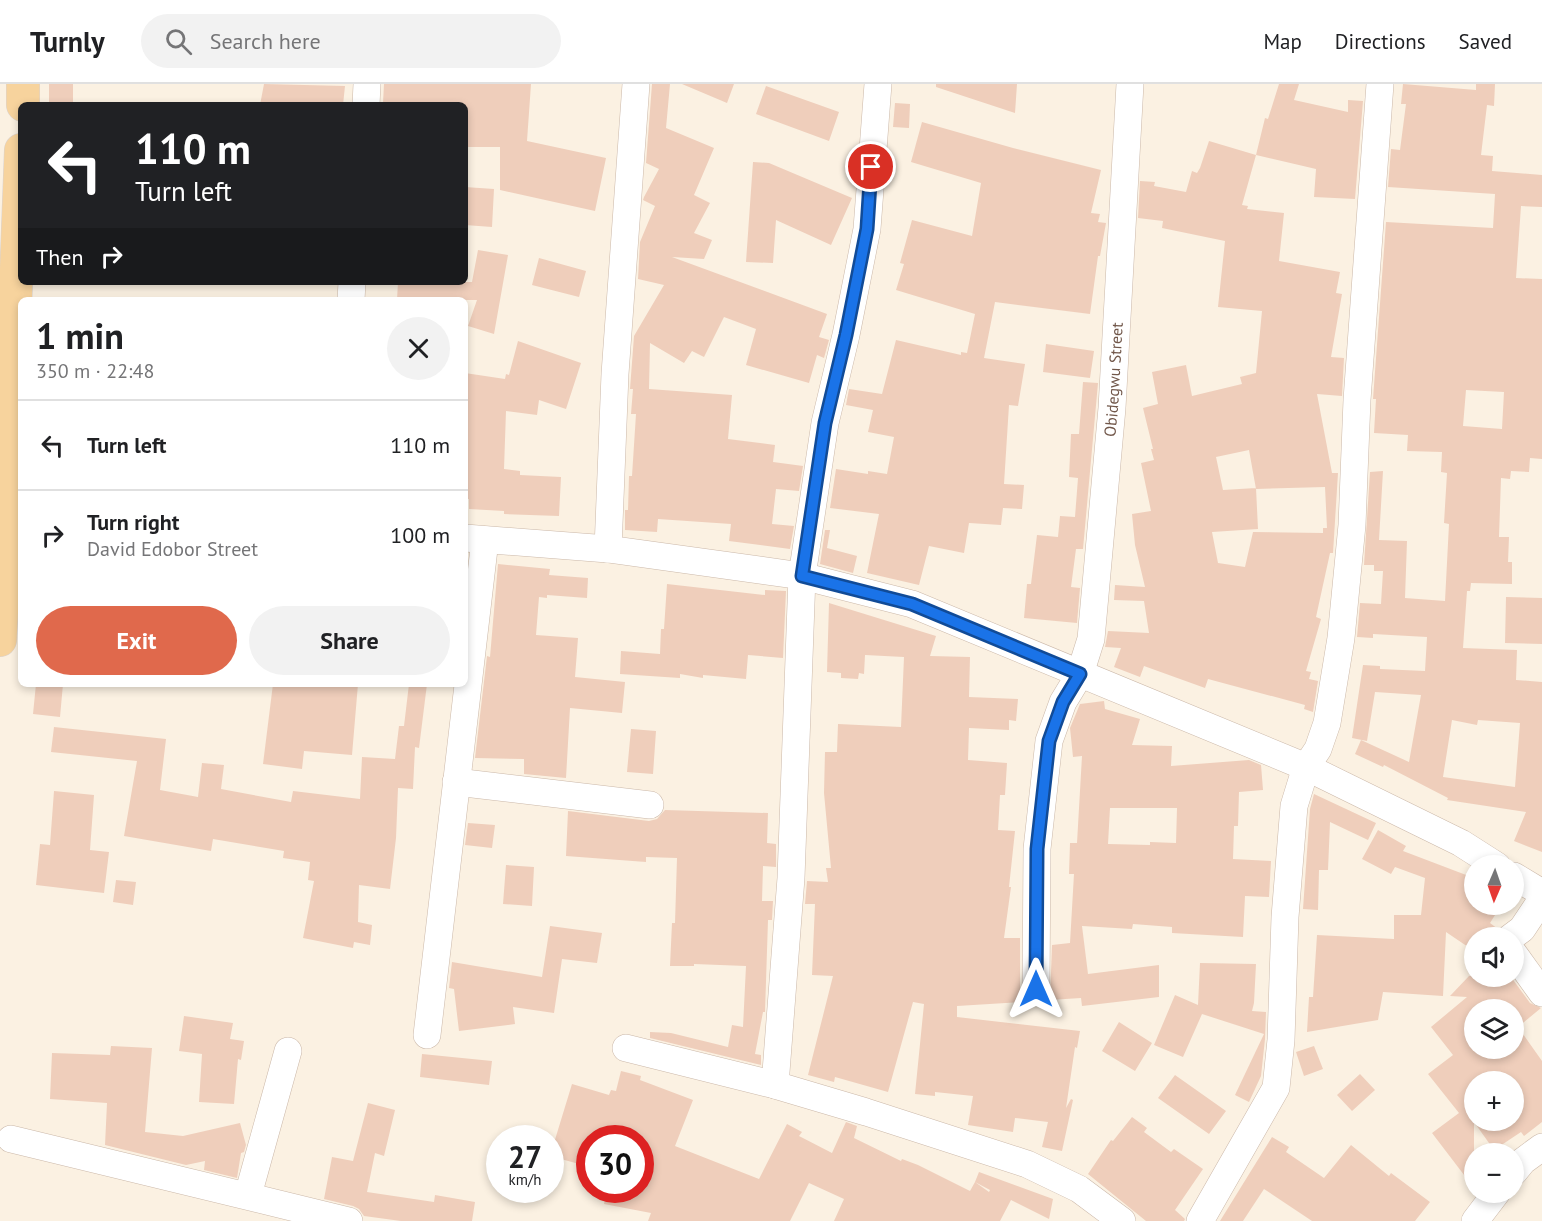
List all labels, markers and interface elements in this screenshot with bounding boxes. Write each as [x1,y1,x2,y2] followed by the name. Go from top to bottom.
[141,14,561,68] search box
[30,23,105,60] text: Turnly
[162,25,195,58] icon: search
[210,27,321,55] text: Search here
[1263,28,1302,55] text: Map
[1335,28,1426,55] text: Directions
[1459,28,1512,55] text: Saved
[135,121,251,176] text: 110 m
[36,126,114,204] icon: left
[845,141,896,192] pin
[854,150,887,183] icon: arrive
[135,174,232,208] text: Turn left
[95,240,128,273] icon: right
[36,243,83,271] text: Then
[36,312,124,359] text: 1 min
[387,317,450,380] button: close
[1099,321,1127,438] street label: Obidegwu Street
[36,358,154,384] text: 350 m · 22:48
[36,429,69,462] icon: left
[87,431,167,459] text: Turn left
[390,431,450,459] text: 110 m
[87,508,179,536] text: Turn right
[36,519,69,552] icon: right
[390,521,450,549] text: 100 m
[87,536,258,562] text: David Edobor Street
[36,606,237,675] button: Exit
[249,606,450,675] button: Share
[1464,855,1524,915] north arrow
[1464,855,1524,1203] map controls
[1464,927,1524,987] button: sound
[1004,957,1068,1021] position arrow
[1464,999,1524,1059] button: layers
[1464,1071,1524,1131] button: +
[576,1125,654,1203] speed limit sign: 30
[508,1137,542,1176] text: 27
[1464,1143,1524,1203] button: −
[509,1170,541,1189] text: km/h

